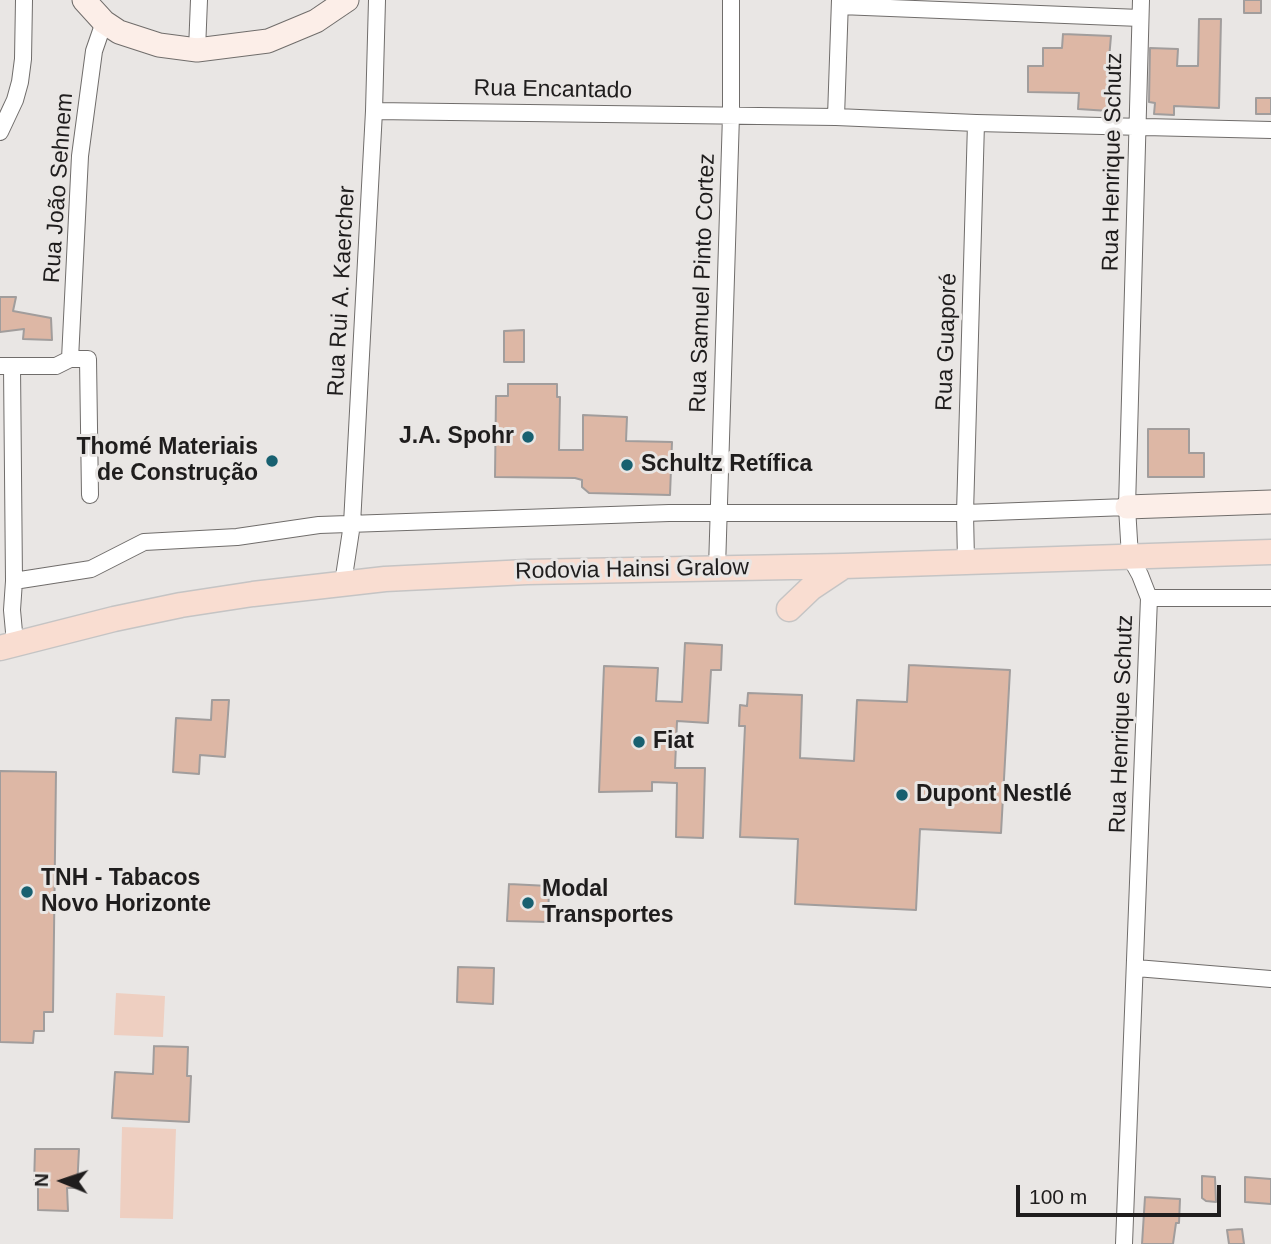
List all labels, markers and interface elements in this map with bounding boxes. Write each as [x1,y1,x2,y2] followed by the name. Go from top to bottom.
[1097,52,1129,272] street label: Rua Henrique Schutz
[473,75,633,105] street label: Rua Encantado
[39,92,79,284] street label: Rua João Sehnem
[685,153,721,413] street label: Rua Samuel Pinto Cortez
[323,185,361,397] street label: Rua Rui A. Kaercher
[931,273,963,411] street label: Rua Guaporé
[399,423,514,451] place label: J.A. Spohr
[520,429,536,445] marker: J.A. Spohr
[77,434,258,488] place label: Thomé Materiais de Construção
[641,451,812,479] place label: Schultz Retífica
[264,453,280,469] marker: Thomé Materiais de Construção
[619,457,635,473] marker: Schultz Retífica
[515,554,749,586] street label: Rodovia Hainsi Gralow
[1104,614,1140,834] street label: Rua Henrique Schutz
[653,728,694,756] place label: Fiat
[631,734,647,750] marker: Fiat
[916,781,1072,809] place label: Dupont Nestlé
[894,787,910,803] marker: Dupont Nestlé
[41,865,211,919] place label: TNH - Tabacos Novo Horizonte
[542,876,674,930] place label: Modal Transportes
[19,884,35,900] marker: TNH - Tabacos Novo Horizonte
[520,895,536,911] marker: Modal Transportes
[28,1146,98,1216] north arrow
[1019,1170,1224,1214] scale bar
[31,1173,52,1187] text: N
[1029,1185,1087,1208] text: 100 m

